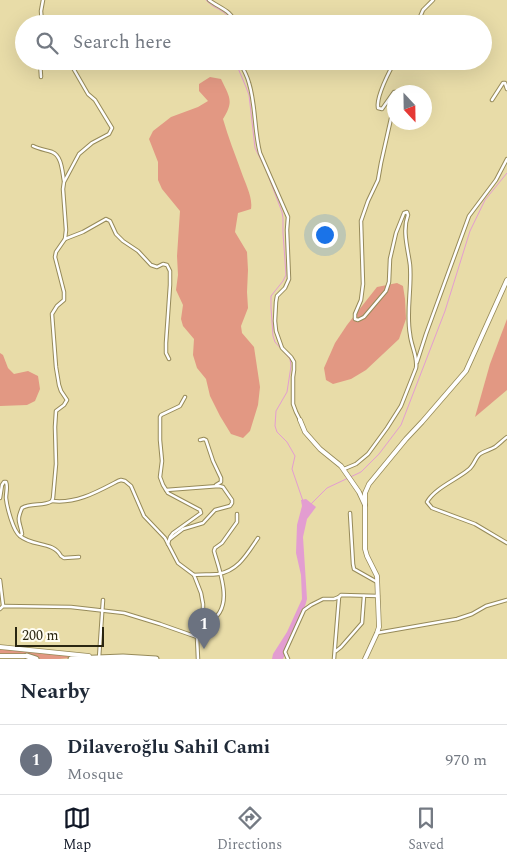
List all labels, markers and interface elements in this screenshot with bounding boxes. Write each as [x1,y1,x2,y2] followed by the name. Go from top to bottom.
[15,15,492,70] search box
[73,28,172,57] text: Search here
[33,29,61,57] icon: search
[387,85,432,130] north arrow
[312,222,338,248] your location
[188,608,220,649] pin: 1
[15,624,104,647] scale bar
[22,625,59,646] text: 200 m
[20,676,90,708] text: Nearby
[67,733,270,762] text: Dilaveroğlu Sahil Cami
[32,748,40,772] text: 1
[445,748,487,772] text: 970 m
[67,762,124,786] text: Mosque
[63,804,91,855] tab: Map
[217,804,282,855] tab: Directions
[408,804,444,855] tab: Saved

